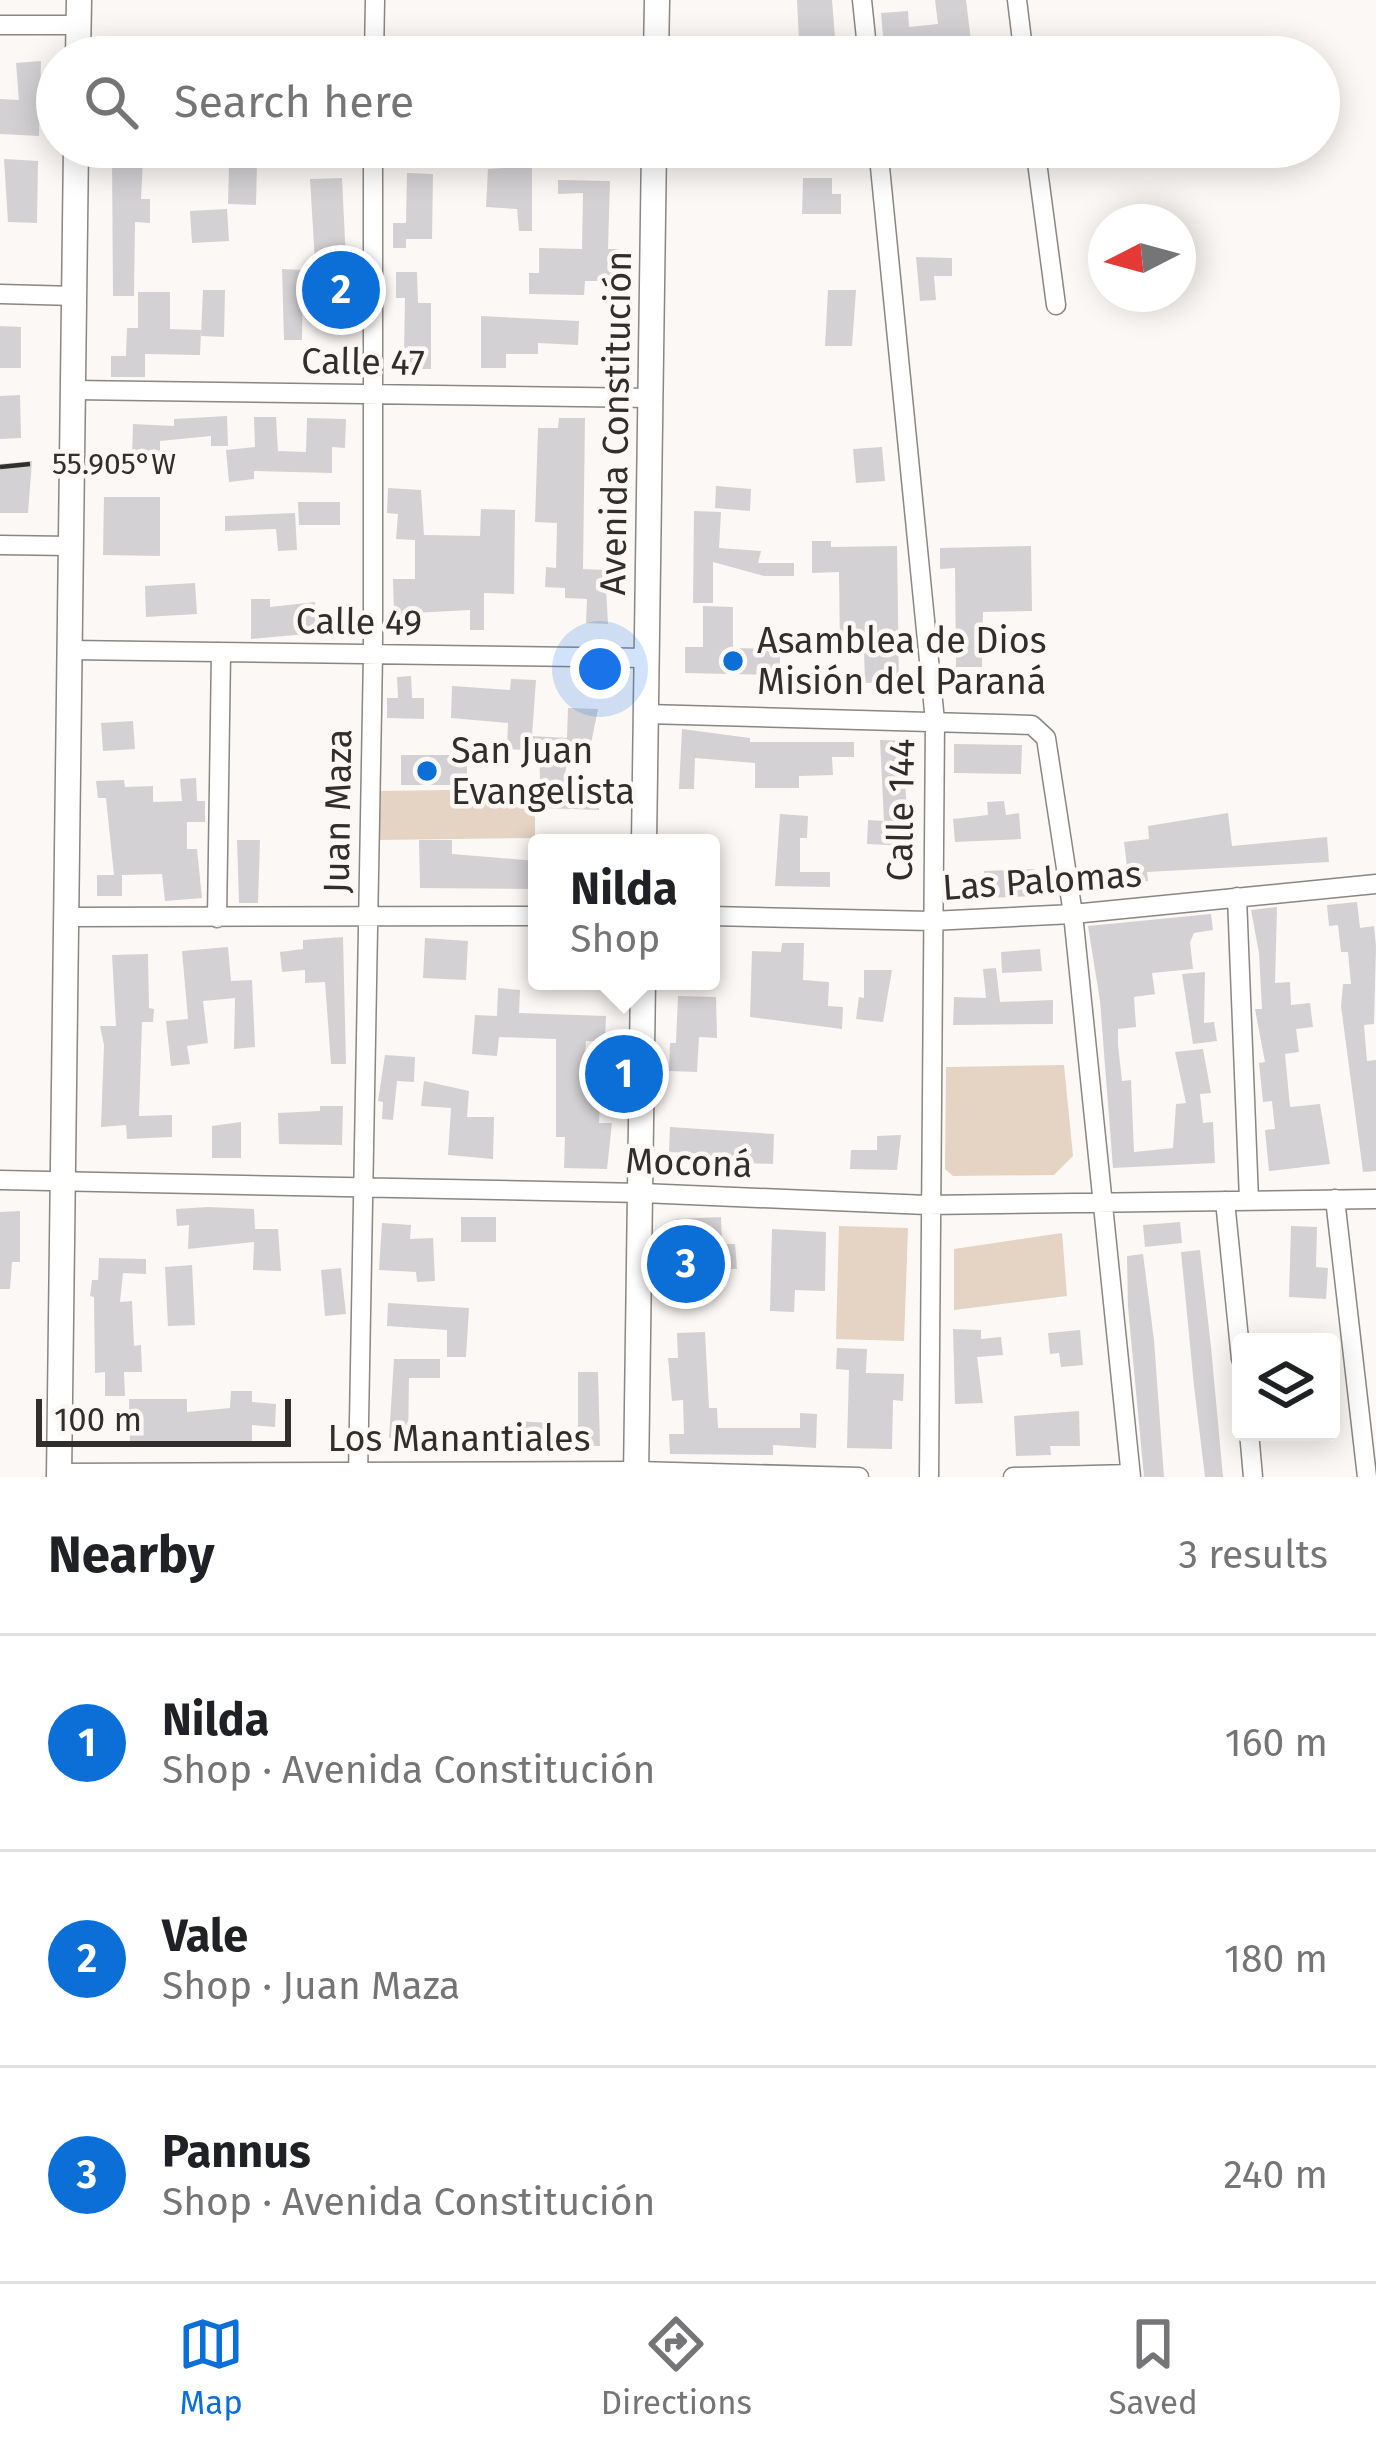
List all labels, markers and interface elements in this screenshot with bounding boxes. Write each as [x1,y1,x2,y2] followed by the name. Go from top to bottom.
[36,36,1340,168] search box
[78,69,144,135] icon: search
[174,75,414,129] text: Search here
[1088,204,1196,312] north arrow
[302,245,380,335] pin: 2
[591,250,641,596] street label: Avenida Constitución
[301,339,425,385] street label: Calle 47
[52,446,176,482] text: 55.905°W
[295,599,423,645] street label: Calle 49
[757,619,1047,704] place label: Asamblea de Dios Misión del Paraná
[570,639,630,699] your location
[720,648,746,674] marker: Asamblea de Dios Misión del Paraná
[315,728,361,894] street label: Juan Maza
[451,729,635,814] place label: San Juan Evangelista
[878,738,924,882] street label: Calle 144
[414,758,440,784] marker: San Juan Evangelista
[528,834,720,990] popup
[941,852,1143,910] street label: Las Palomas
[570,862,678,916] text: Nilda
[570,916,660,962] text: Shop
[585,1029,663,1119] pin: 1
[625,1139,753,1187] street label: Moconá
[647,1219,725,1309] pin: 3
[1232,1333,1340,1441] map controls
[1232,1333,1340,1441] button: layers
[36,1393,291,1446] scale bar
[54,1400,142,1440] text: 100 m
[328,1417,590,1461] street label: Los Manantiales
[48,1524,214,1586] text: Nearby
[1178,1532,1328,1578] text: 3 results
[162,1693,269,1747] text: Nilda
[78,1720,96,1766] text: 1
[1225,1720,1328,1766] text: 160 m
[162,1747,655,1793] text: Shop · Avenida Constitución
[162,1909,248,1963] text: Vale
[77,1936,97,1982] text: 2
[1224,1936,1328,1982] text: 180 m
[162,1963,460,2009] text: Shop · Juan Maza
[162,2125,311,2179] text: Pannus
[77,2152,97,2198] text: 3
[1223,2152,1328,2198] text: 240 m
[162,2179,655,2225] text: Shop · Avenida Constitución
[178,2311,244,2423] tab: Map
[601,2311,752,2423] tab: Directions
[1108,2311,1198,2423] tab: Saved

